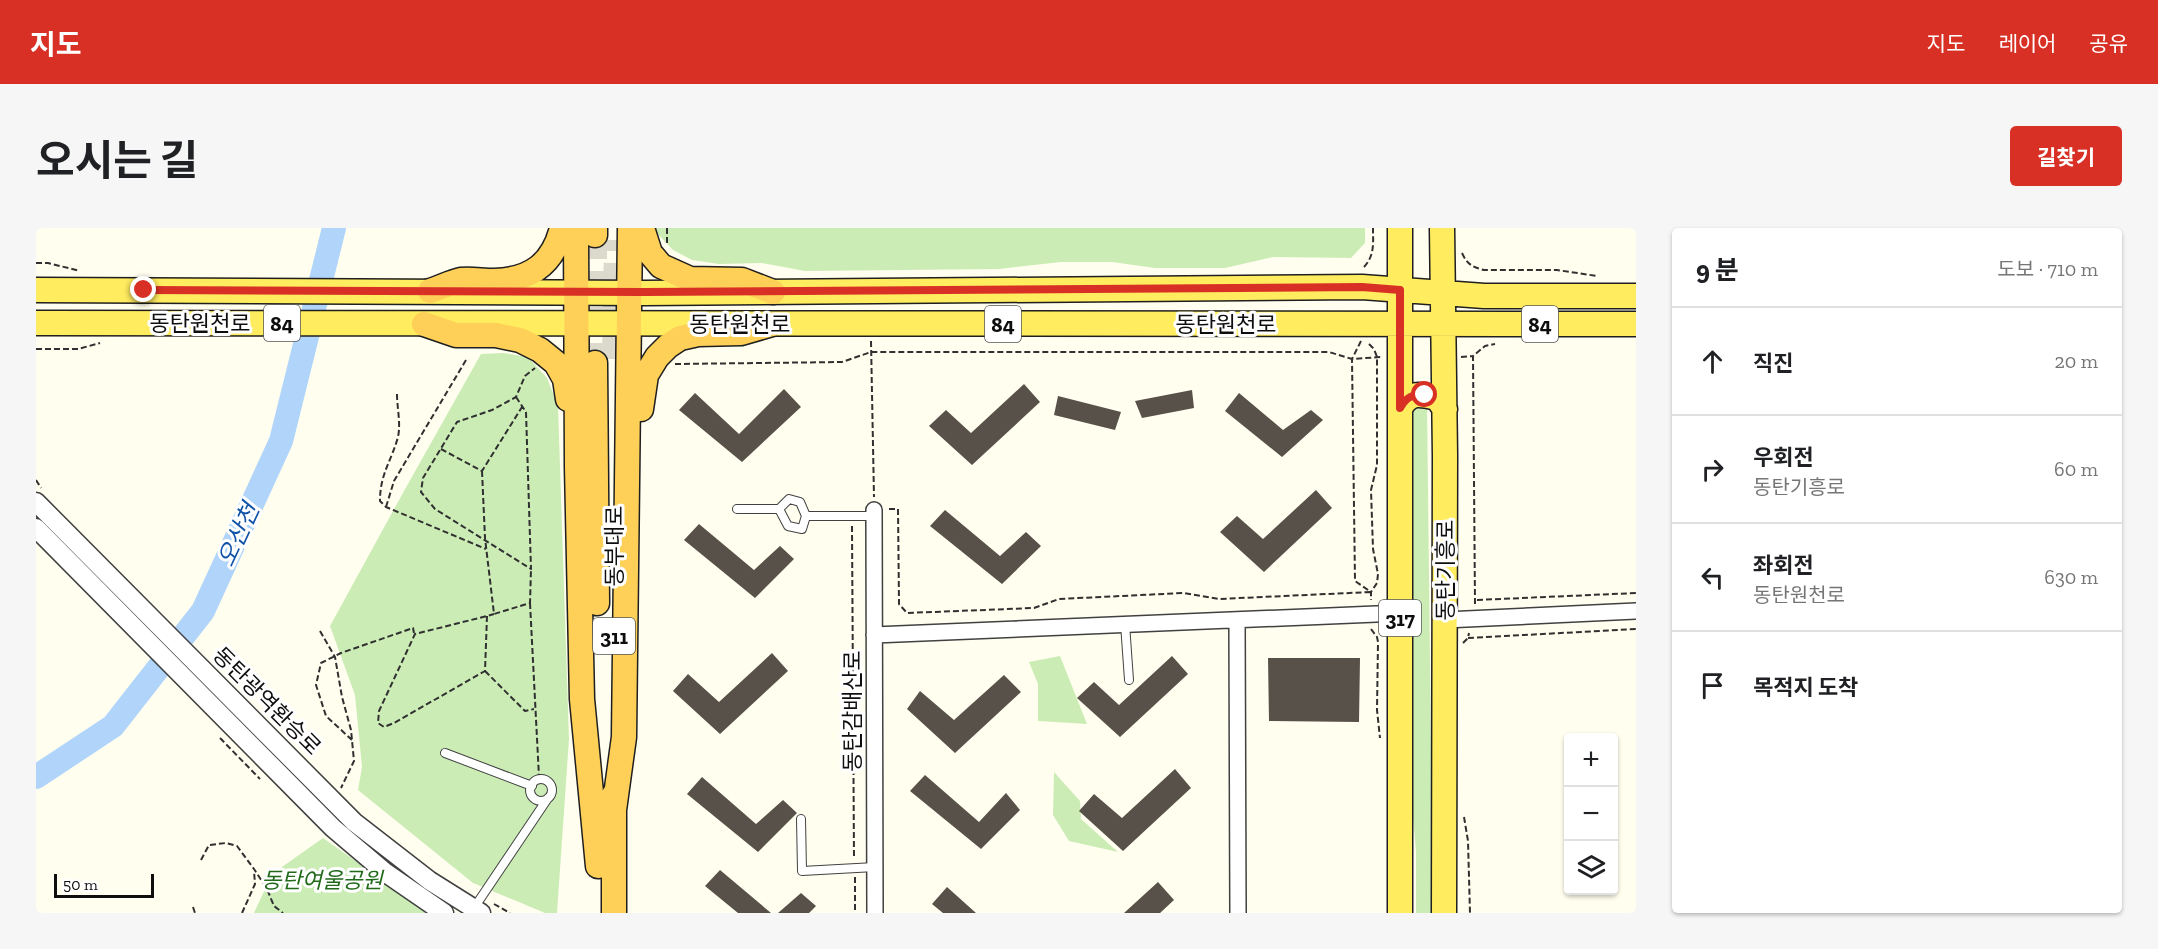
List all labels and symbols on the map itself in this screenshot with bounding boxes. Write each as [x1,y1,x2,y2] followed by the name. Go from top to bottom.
[130,276,156,302] route end
[264,305,300,341] road number: 84
[985,306,1021,342] road number: 84
[1522,306,1558,342] road number: 84
[149,310,251,337] street label: 동탄원천로
[689,311,791,338] street label: 동탄원천로
[1175,311,1277,338] street label: 동탄원천로
[1411,381,1437,407] route start
[211,496,266,571] water label: 오산천
[601,506,628,586] street label: 동부대로
[1432,519,1459,621] street label: 동탄기흥로
[1379,600,1421,636] road number: 317
[593,618,635,654] road number: 311
[207,641,327,761] street label: 동탄광역환승로
[839,650,866,772] street label: 동탄감배산로
[261,867,384,894] park label: 동탄여울공원
[54,871,154,898] scale bar

